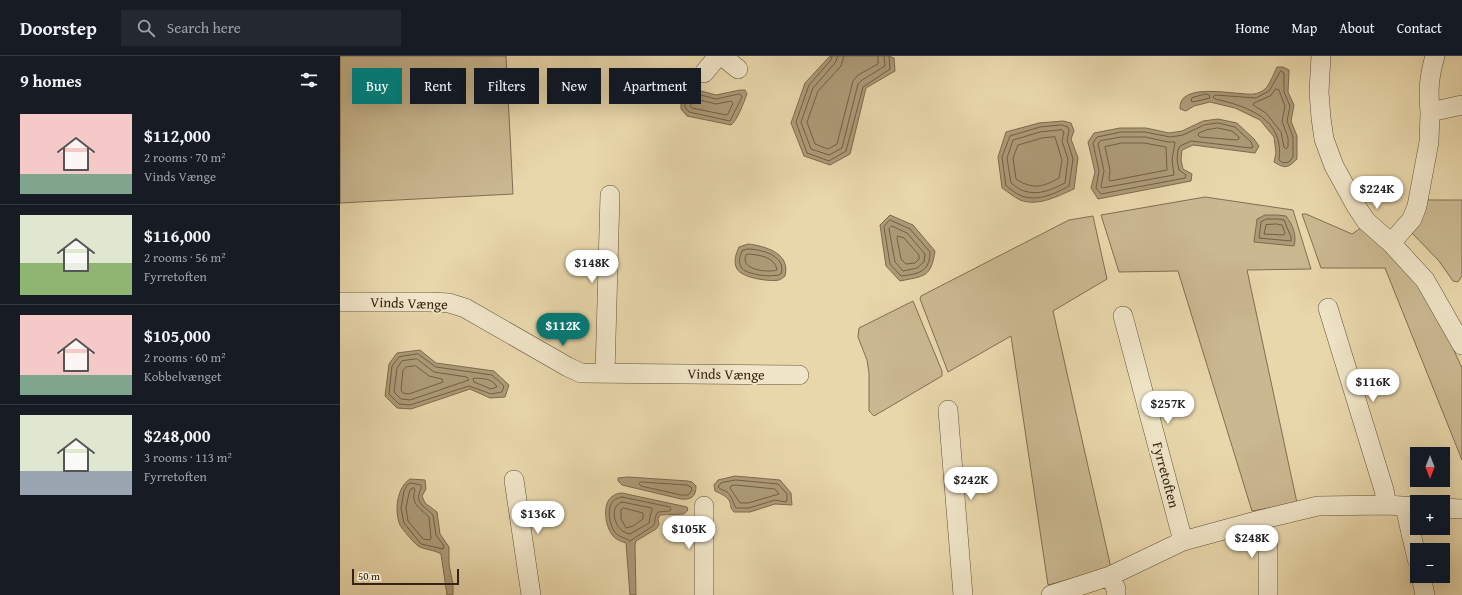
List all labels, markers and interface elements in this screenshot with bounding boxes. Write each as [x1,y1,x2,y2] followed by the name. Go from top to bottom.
[121,10,401,46] search box
[20,14,97,42] text: Doorstep
[135,17,157,39] icon: search
[167,17,241,38] text: Search here
[1235,18,1270,38] text: Home
[1292,18,1317,38] text: Map
[1339,18,1375,38] text: About
[1397,18,1442,38] text: Contact
[20,68,82,93] text: 9 homes
[352,68,402,104] chip: Buy
[410,68,466,104] chip: Rent
[474,68,539,104] chip: Filters
[547,68,601,104] chip: New
[609,68,701,104] chip: Apartment
[298,69,320,91] icon: filters
[144,123,210,148] text: $112,000
[52,130,100,178] icon: home
[144,148,226,167] text: 2 rooms · 70 m²
[144,167,216,186] text: Vinds Vænge
[1349,176,1405,210] pin: $224K
[1359,179,1395,198] text: $224K
[144,223,210,248] text: $116,000
[52,231,100,279] icon: home
[144,248,226,267] text: 2 rooms · 56 m²
[564,250,620,284] pin: $148K
[574,253,610,272] text: $148K
[144,267,207,286] text: Fyrretoften
[370,292,449,314] street label: Vinds Vænge
[535,313,591,347] pin: $112K
[545,316,581,335] text: $112K
[144,323,210,348] text: $105,000
[52,331,100,379] icon: home
[144,348,226,367] text: 2 rooms · 60 m²
[687,363,765,385] street label: Vinds Vænge
[144,367,222,386] text: Kobbelvænget
[1345,369,1401,403] pin: $116K
[1355,372,1391,391] text: $116K
[1140,391,1196,425] pin: $257K
[1150,394,1186,413] text: $257K
[144,423,210,448] text: $248,000
[52,431,100,479] icon: home
[1148,440,1184,510] street label: Fyrretoften
[1410,447,1450,487] north arrow
[1410,447,1450,583] map controls
[144,448,232,467] text: 3 rooms · 113 m²
[144,467,207,486] text: Fyrretoften
[943,467,999,501] pin: $242K
[953,470,989,489] text: $242K
[1410,495,1450,535] button: +
[510,501,566,535] pin: $136K
[520,504,556,523] text: $136K
[661,516,717,550] pin: $105K
[671,519,707,538] text: $105K
[1224,525,1280,559] pin: $248K
[1234,528,1270,547] text: $248K
[1410,543,1450,583] button: −
[352,567,459,586] scale bar
[358,568,380,584] text: 50 m

